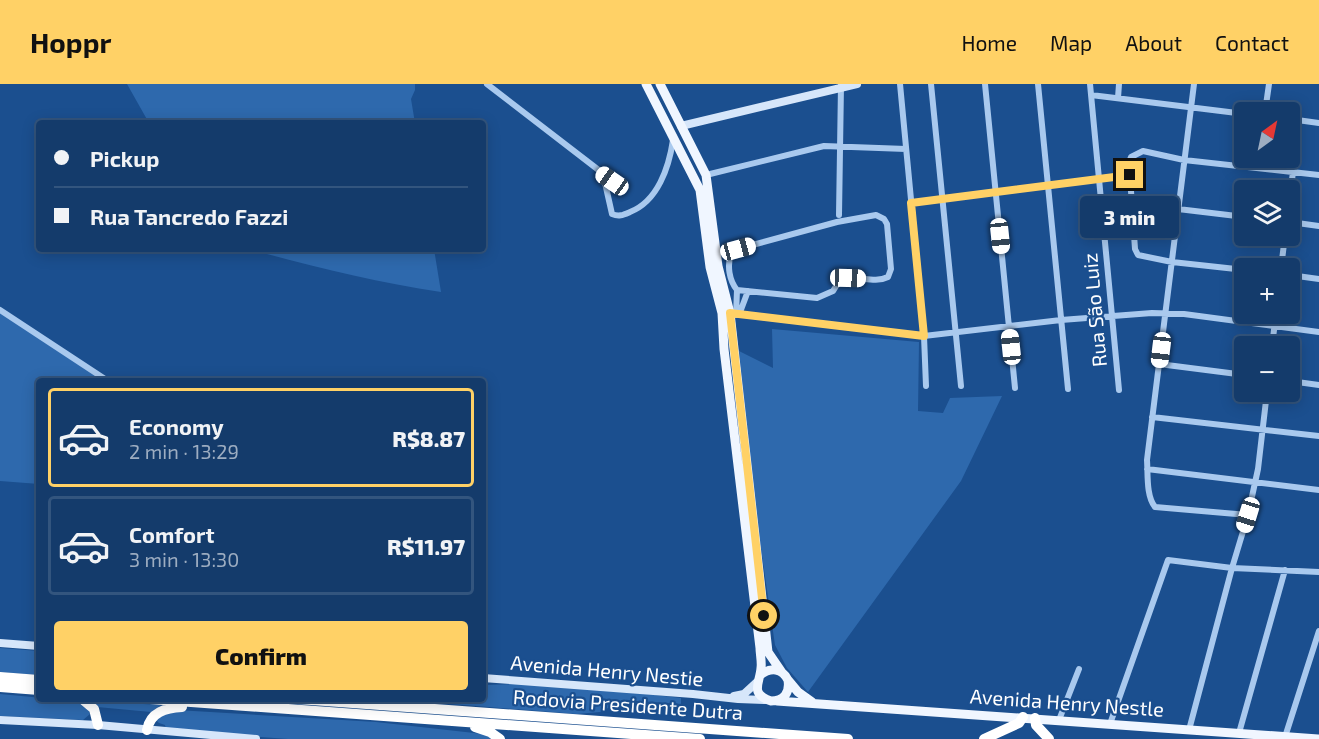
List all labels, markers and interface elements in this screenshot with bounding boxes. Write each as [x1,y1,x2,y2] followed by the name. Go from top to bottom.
[30,25,111,59] text: Hoppr
[961,30,1017,55] text: Home
[1050,30,1092,55] text: Map
[1125,30,1182,55] text: About
[1215,30,1289,55] text: Contact
[1234,102,1300,168] north arrow
[1234,102,1300,402] map controls
[90,145,159,171] text: Pickup
[1116,161,1143,188] route end
[592,163,632,199] car
[1234,180,1300,246] button: layers
[1080,196,1180,238] callout: 3 min
[90,203,288,229] text: Rua Tancredo Fazzi
[1104,205,1155,229] text: 3 min
[989,217,1011,255] car
[718,236,758,262] car
[1077,252,1111,368] street label: Rua São Luiz
[1234,258,1300,324] button: +
[830,268,866,288] car
[1000,328,1022,366] car
[1150,331,1172,369] car
[1234,336,1300,402] button: −
[57,411,111,465] icon: car
[129,413,224,439] text: Economy
[392,425,465,451] text: R$8.87
[129,439,239,463] text: 2 min · 13:29
[1234,495,1262,535] car
[57,519,111,573] icon: car
[129,521,214,547] text: Comfort
[387,533,465,559] text: R$11.97
[129,547,239,571] text: 3 min · 13:30
[750,602,777,629] route start
[54,621,468,690] button: Confirm
[510,650,704,690] street label: Avenida Henry Nestie
[969,683,1165,721] street label: Avenida Henry Nestle
[512,684,744,724] street label: Rodovia Presidente Dutra

